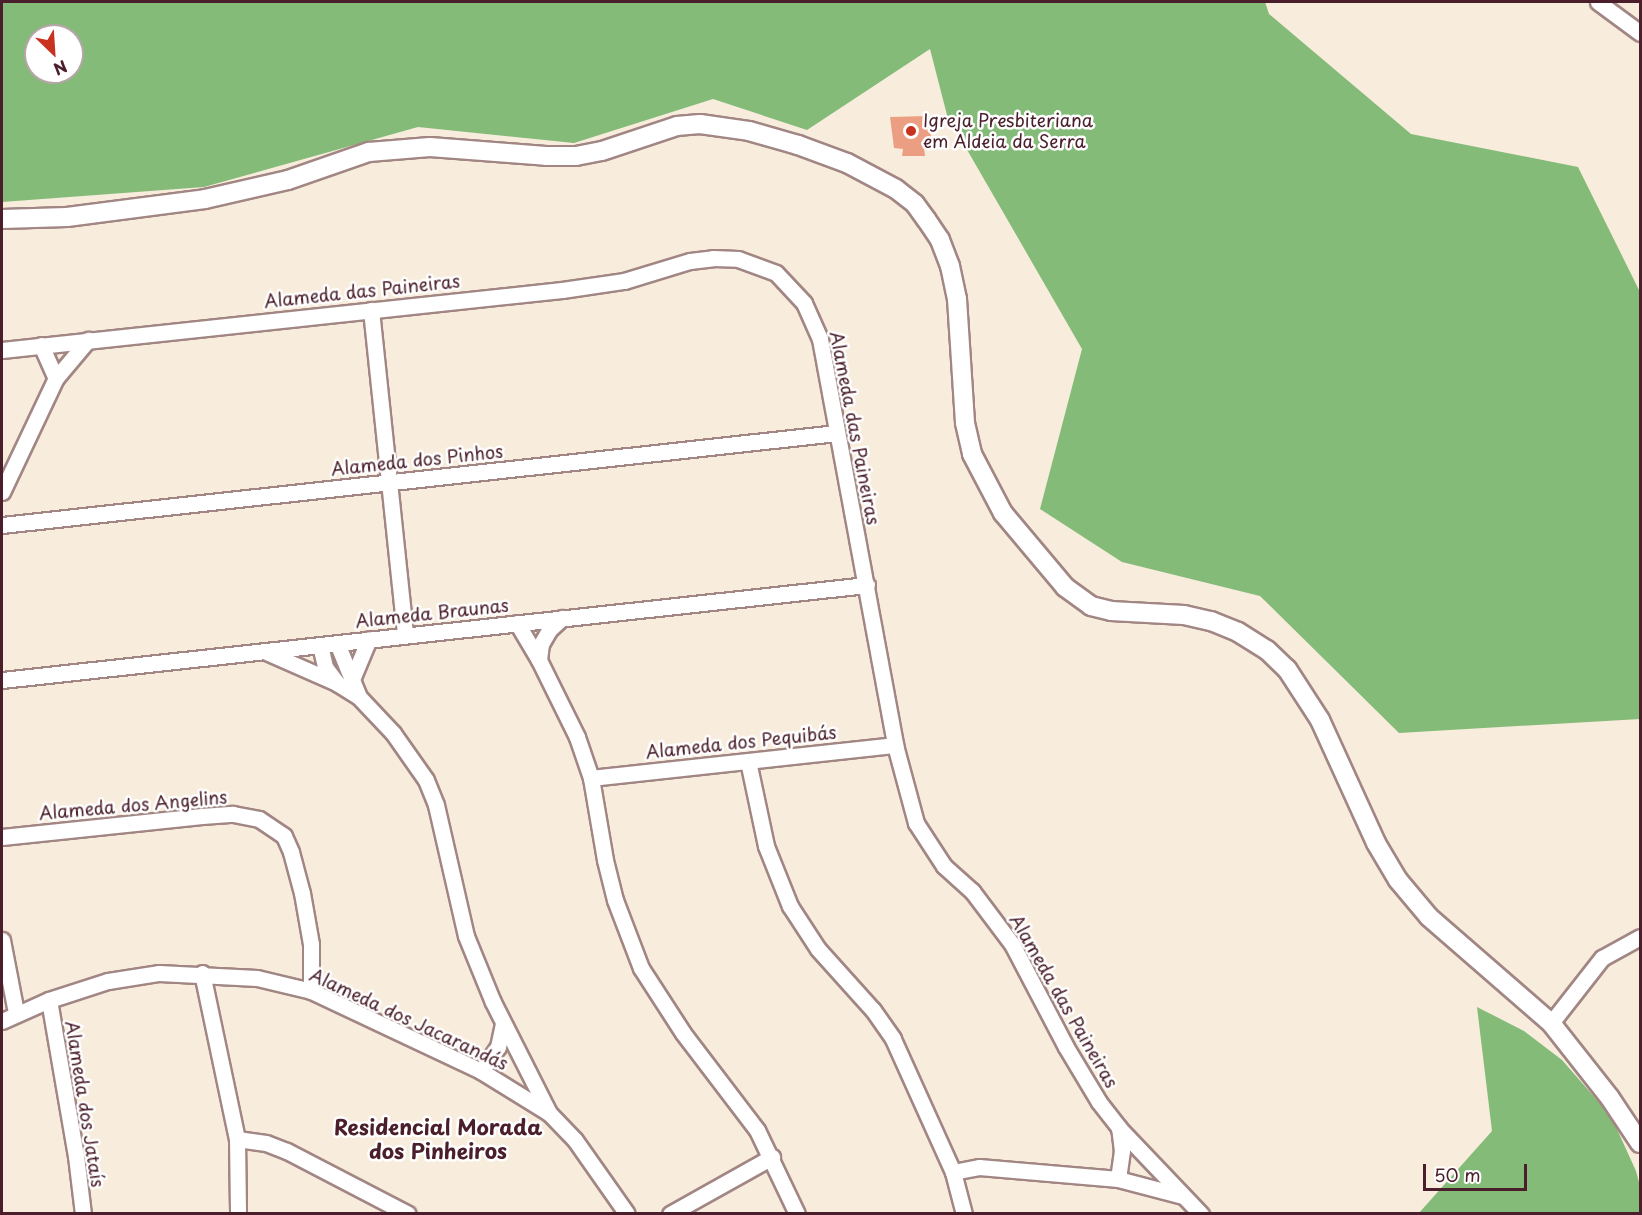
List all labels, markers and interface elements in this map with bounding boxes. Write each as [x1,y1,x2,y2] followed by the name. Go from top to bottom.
[24,24,84,84] north arrow
[50,55,72,82] text: N
[923,110,1093,152] place label: Igreja Presbiteriana em Aldeia da Serra
[904,124,918,138] marker: Igreja Presbiteriana em Aldeia da Serra
[263,270,461,312] street label: Alameda das Paineiras
[826,329,884,527] street label: Alameda das Paineiras
[330,440,504,480] street label: Alameda dos Pinhos
[354,594,510,632] street label: Alameda Braunas
[644,721,838,763] street label: Alameda dos Pequibás
[37,786,229,824] street label: Alameda dos Angelins
[1005,910,1123,1092] street label: Alameda das Paineiras
[306,963,512,1075] street label: Alameda dos Jacarandás
[61,1019,109,1189] street label: Alameda dos Jataís
[335,1113,541,1163] district label: Residencial Morada dos Pinheiros
[1426,1152,1530,1190] scale bar
[1434,1161,1481,1188] text: 50 m

